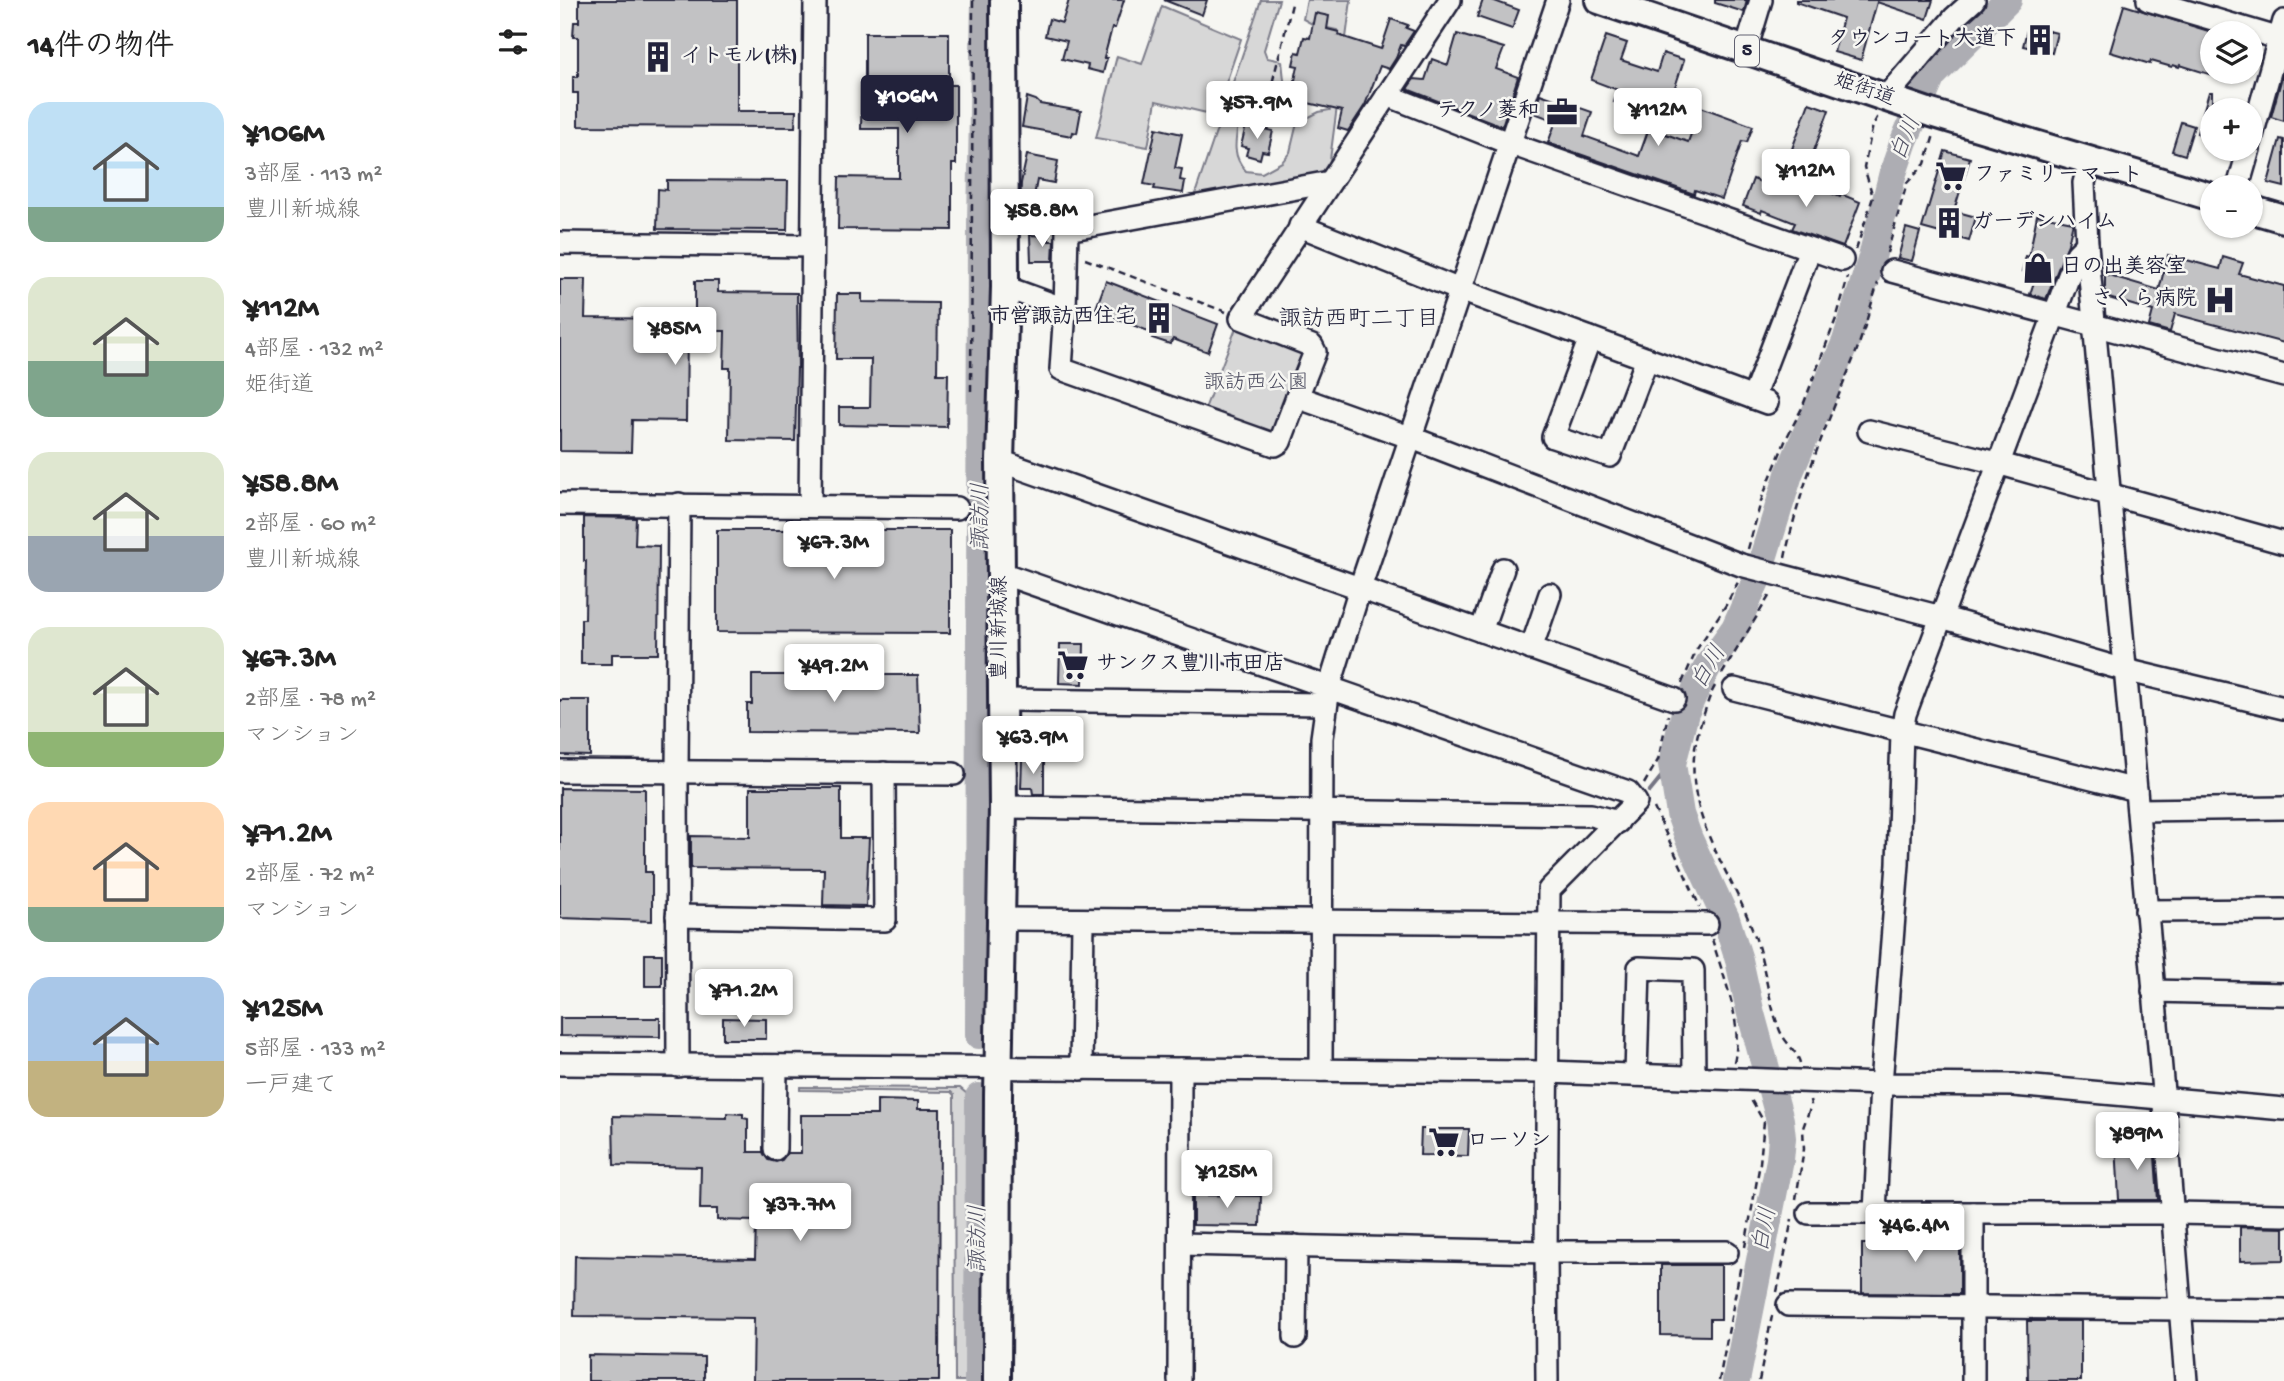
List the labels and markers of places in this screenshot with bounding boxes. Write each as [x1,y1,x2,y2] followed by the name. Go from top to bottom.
[2023,23,2057,57] building icon: タウンコート大道下
[1828,27,2017,53] place label: タウンコート大道下
[641,40,675,74] building icon: イトモル(株)
[681,43,797,70] place label: イトモル(株)
[858,76,956,135] pin: ¥106M
[1200,82,1314,141] pin: ¥57.9M
[1609,88,1707,148] pin: ¥112M
[1545,95,1579,129] office icon: テクノ菱和
[1437,98,1539,125] place label: テクノ菱和
[1757,150,1855,209] pin: ¥112M
[1934,159,1968,193] supermarket icon: ファミリーマート
[1974,164,2143,189] place label: ファミリーマート
[985,190,1099,249] pin: ¥58.8M
[1932,206,1966,240] building icon: ガーデンハイム
[1972,210,2117,236] place label: ガーデンハイム
[2021,251,2055,285] shop icon: 日の出美容室
[2061,254,2187,281] place label: 日の出美容室
[2203,283,2237,317] hospital icon: さくら病院
[2092,286,2197,313] place label: さくら病院
[1142,301,1176,335] building icon: 市営諏訪西住宅
[989,304,1136,331] place label: 市営諏訪西住宅
[634,308,716,367] pin: ¥85M
[777,522,891,581] pin: ¥67.3M
[777,644,891,704] pin: ¥49.2M
[1056,648,1090,682] supermarket icon: サンクス豊川市田店
[1096,651,1285,678] place label: サンクス豊川市田店
[976,716,1090,776] pin: ¥63.9M
[687,970,801,1029] pin: ¥71.2M
[2096,1112,2178,1172] pin: ¥89M
[1427,1125,1461,1159] supermarket icon: ローソン
[1467,1130,1551,1155] place label: ローソン
[1178,1150,1276,1210] pin: ¥125M
[743,1184,857,1243] pin: ¥37.7M
[1858,1204,1972,1264] pin: ¥46.4M

